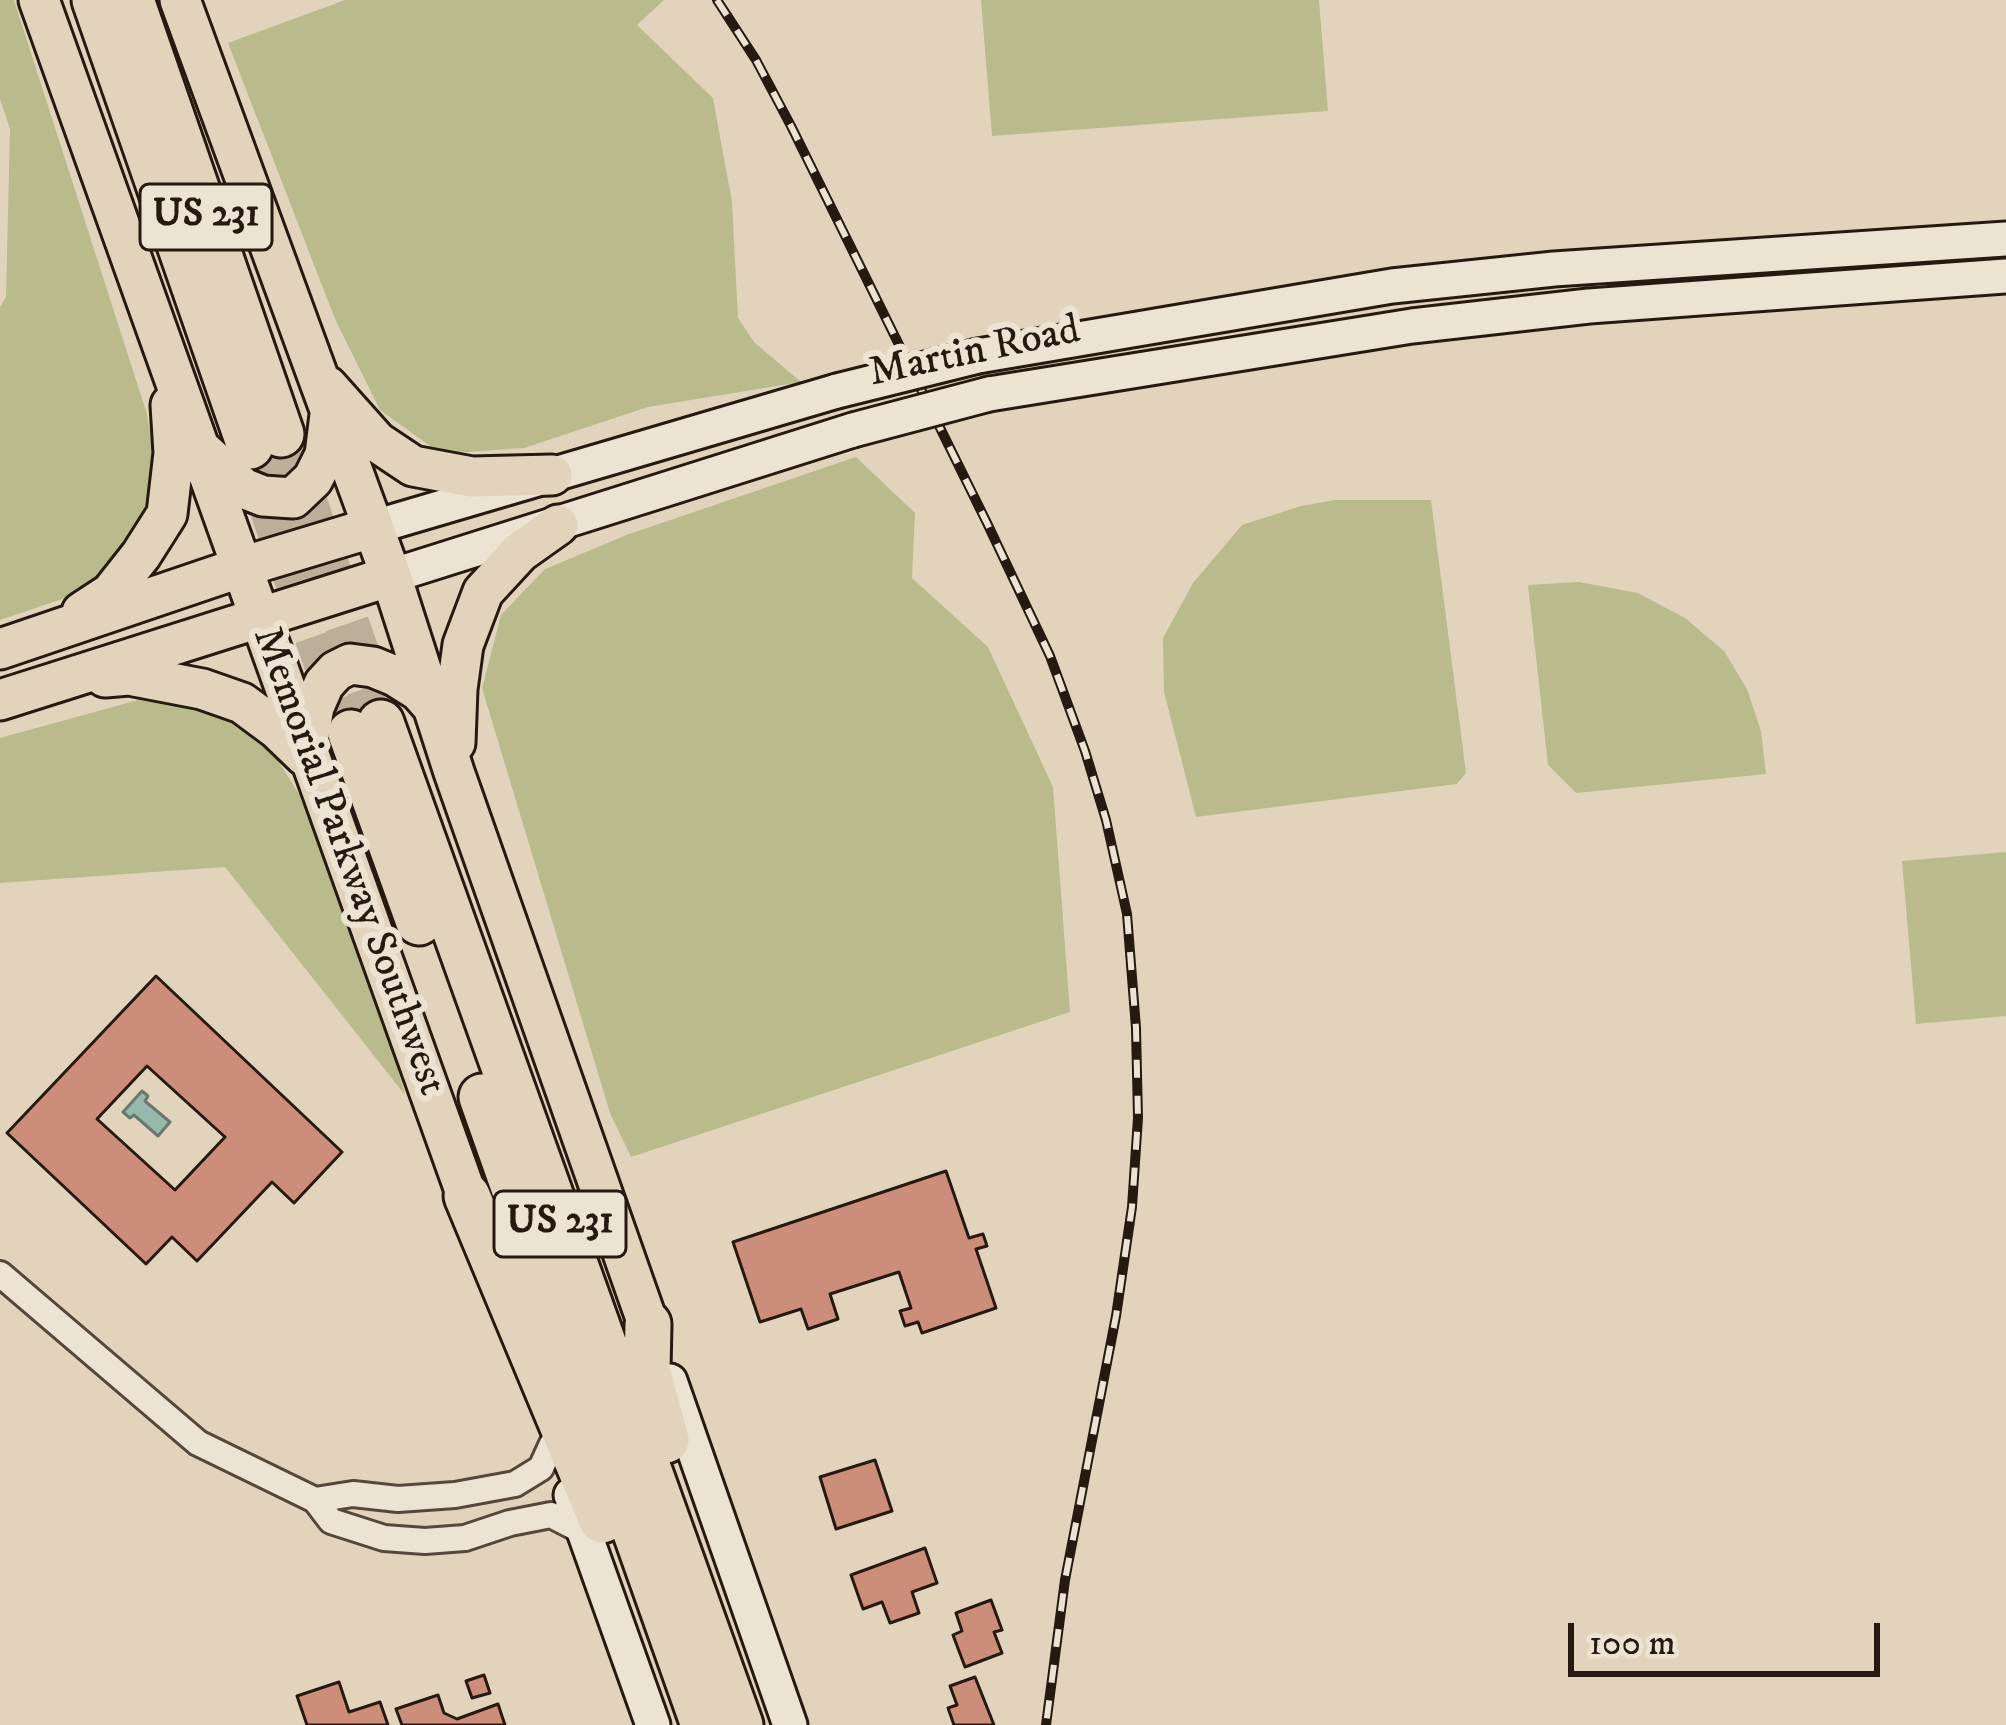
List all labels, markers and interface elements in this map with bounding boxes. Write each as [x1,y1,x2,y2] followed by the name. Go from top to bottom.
[140,184,272,250] road number: US 231
[865,307,1085,401] street label: Martin Road
[239,621,455,1103] street label: Memorial Parkway Southwest
[494,1191,626,1257] road number: US 231
[1574,1599,1886,1673] scale bar
[1589,1621,1676,1666] text: 100 m

